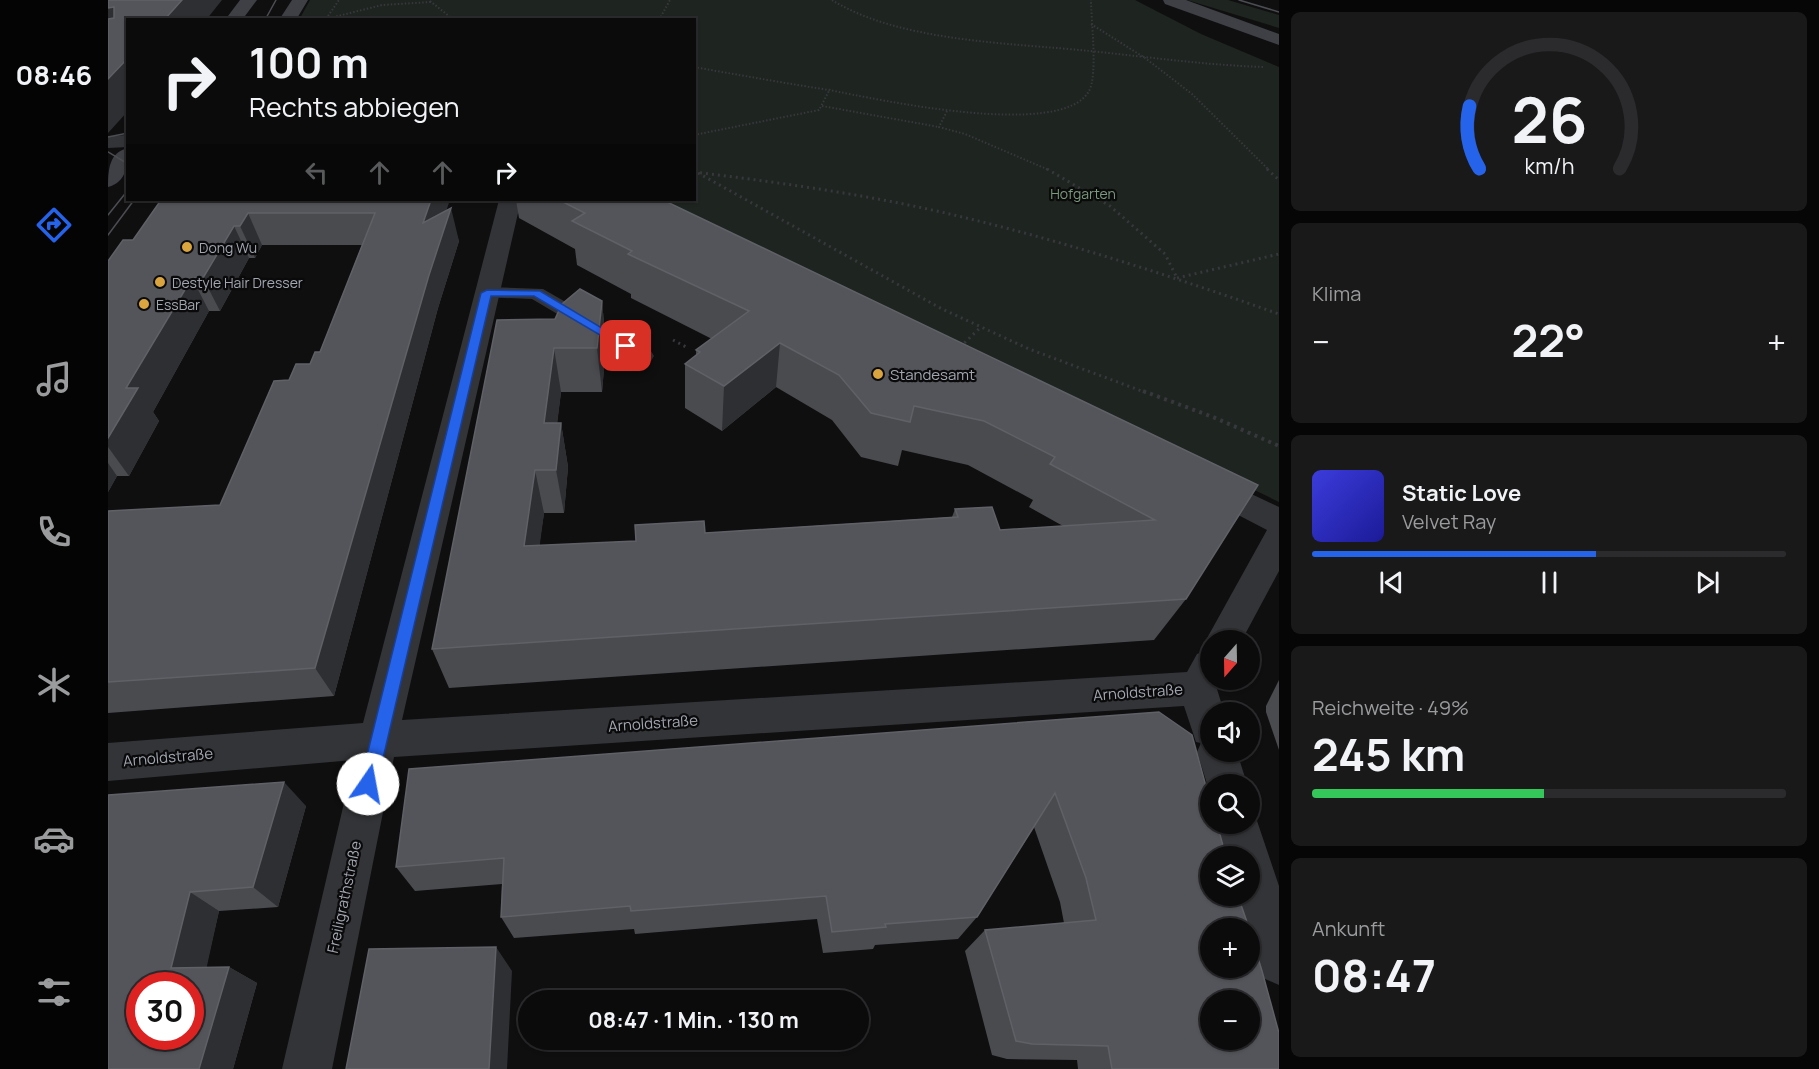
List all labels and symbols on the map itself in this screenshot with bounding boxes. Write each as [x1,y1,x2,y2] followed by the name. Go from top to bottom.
[1050,184,1116,203] park label: Hofgarten
[199,238,257,257] place label: Dong Wu
[180,240,194,254] marker: Dong Wu
[172,273,303,292] place label: Destyle Hair Dresser
[153,275,167,289] marker: Destyle Hair Dresser
[156,295,200,314] place label: EssBar
[137,297,151,311] marker: EssBar
[600,320,651,371] pin
[890,364,975,385] place label: Standesamt
[871,367,885,381] marker: Standesamt
[1200,630,1260,690] north arrow
[1092,678,1184,706] street label: Arnoldstraße
[607,709,699,737] street label: Arnoldstraße
[122,743,214,771] street label: Arnoldstraße
[336,752,400,816] position arrow
[322,839,366,955] street label: Freiligrathstraße
[126,972,204,1050] speed limit sign: 30

